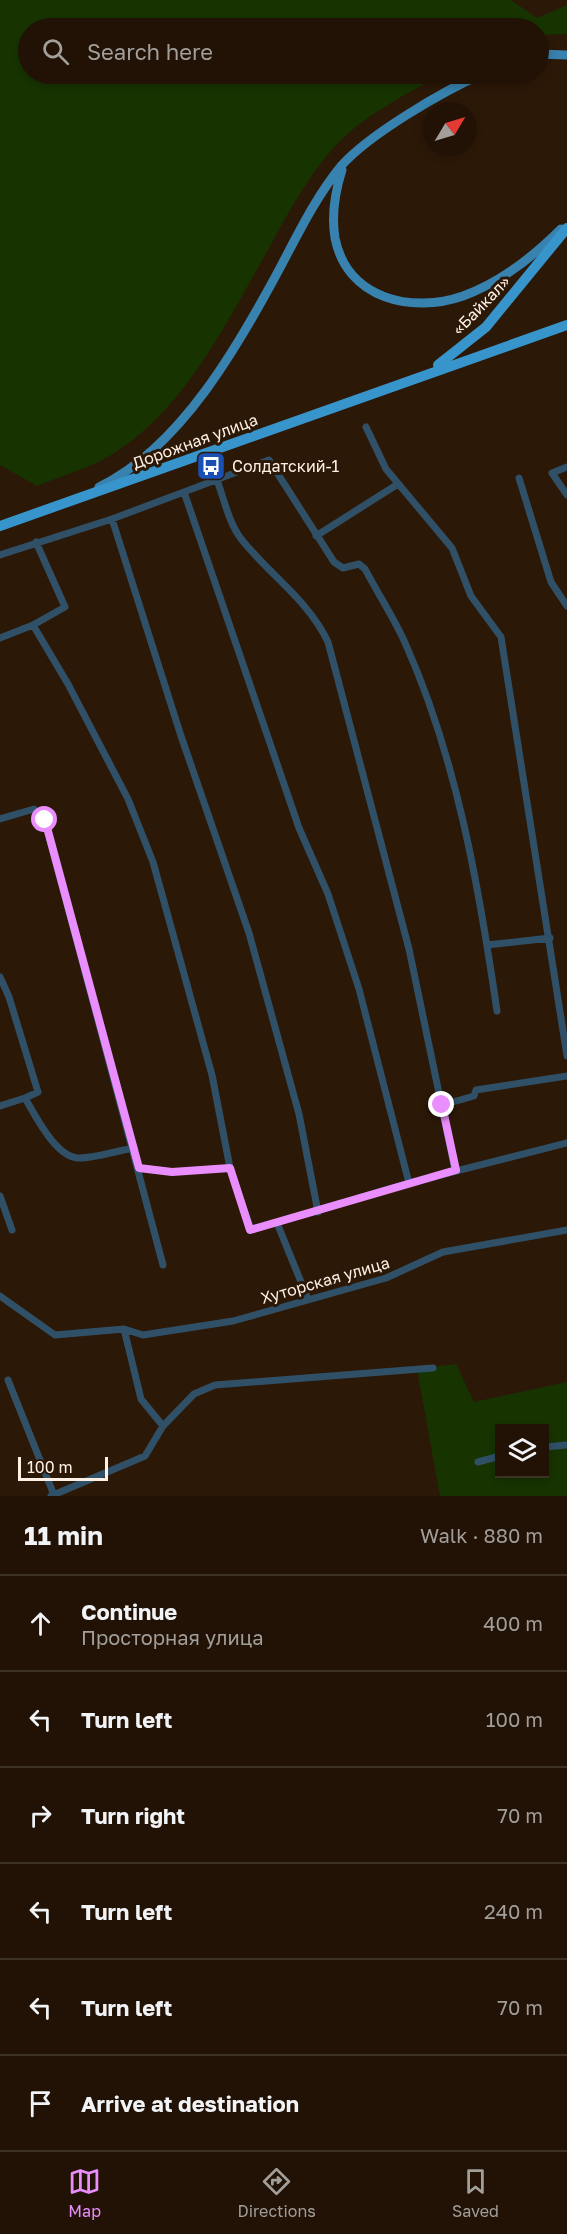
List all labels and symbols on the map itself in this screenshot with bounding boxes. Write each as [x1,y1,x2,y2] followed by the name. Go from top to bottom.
[423,102,477,156] north arrow
[448,271,514,339] street label: «Байкал»
[130,409,260,473] street label: Дорожная улица
[195,450,227,482] bus stop icon: Солдатский-1
[232,456,340,476] place label: Солдатский-1
[31,806,57,832] route start
[428,1091,454,1117] route end
[258,1252,392,1308] street label: Хуторская улица
[18,1454,108,1482] scale bar

